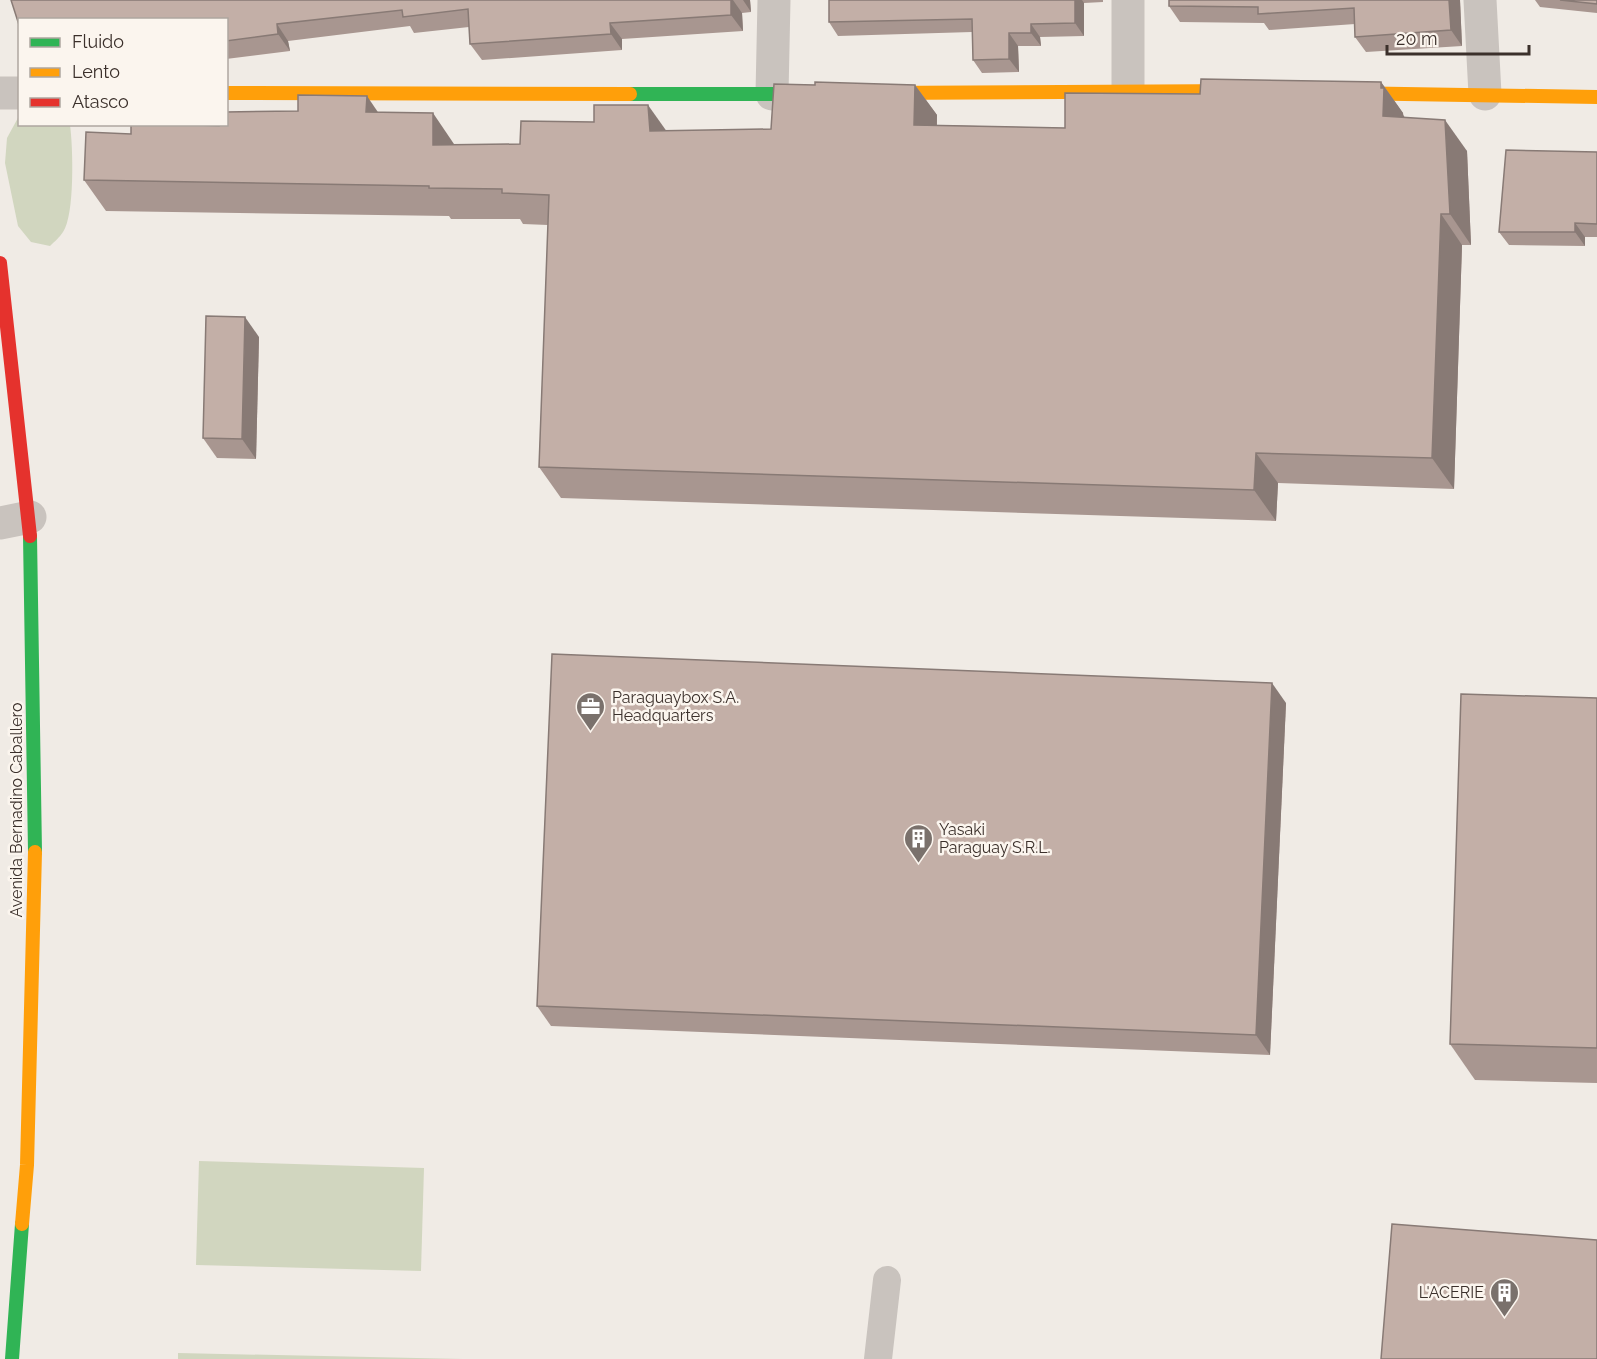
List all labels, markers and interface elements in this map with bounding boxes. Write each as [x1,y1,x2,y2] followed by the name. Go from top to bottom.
[18,18,228,126] legend
[1387,18,1530,56] scale bar
[1396,28,1438,49] text: 20 m
[72,31,124,52] text: Fluido
[72,61,120,82] text: Lento
[72,91,129,112] text: Atasco
[612,688,739,725] place label: Paraguaybox S.A. Headquarters
[575,690,607,732] office icon: Paraguaybox S.A. Headquarters
[7,703,26,917] street label: Avenida Bernadino Caballero
[939,820,1051,857] place label: Yasaki Paraguay S.R.L.
[902,822,934,864] building icon: Yasaki Paraguay S.R.L.
[1489,1276,1521,1318] building icon: L'ACERIE
[1419,1283,1484,1302] place label: L'ACERIE

